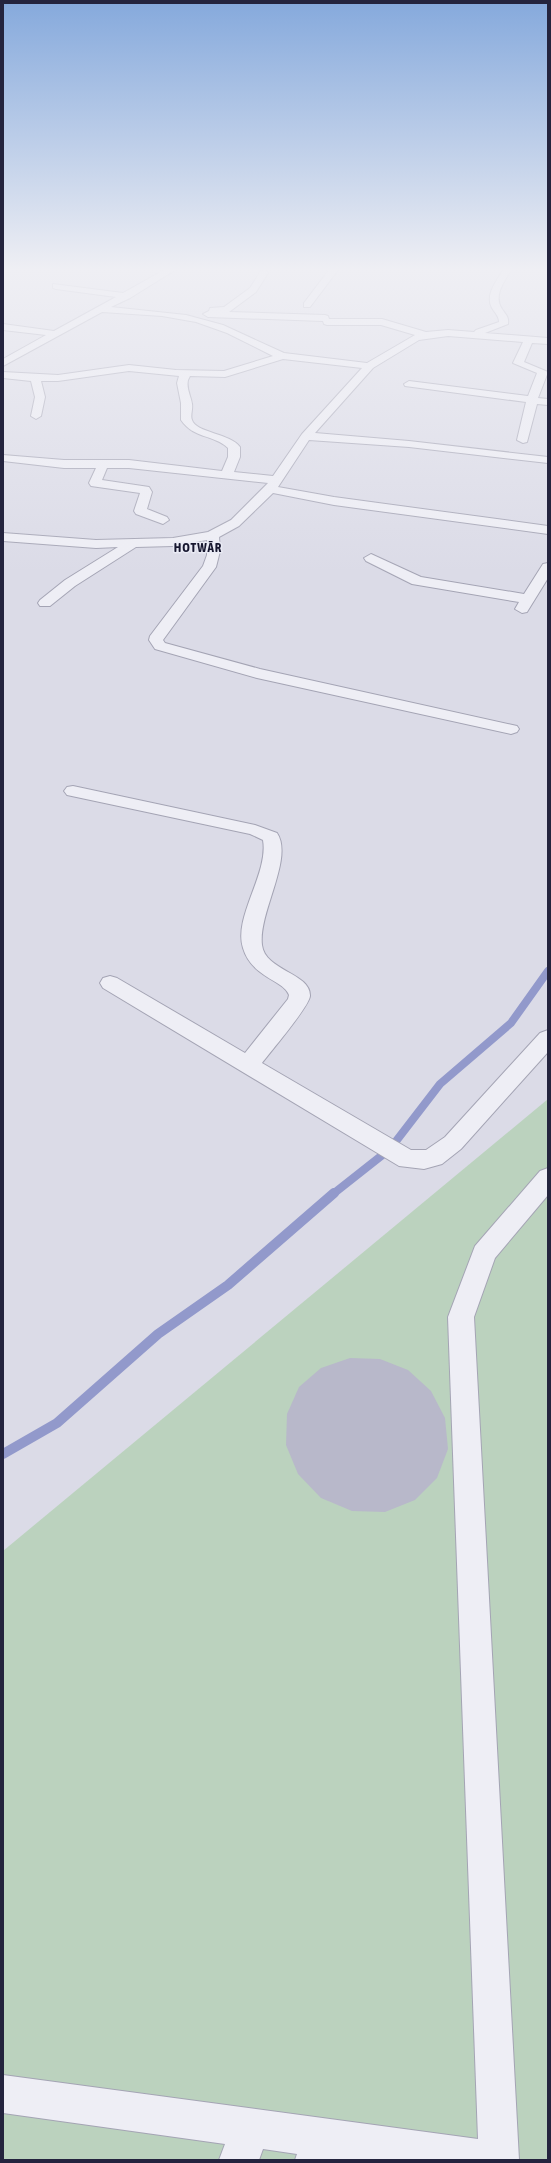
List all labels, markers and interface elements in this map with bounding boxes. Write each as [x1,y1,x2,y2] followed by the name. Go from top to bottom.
[174,540,222,555] district label: HOTWĀR

